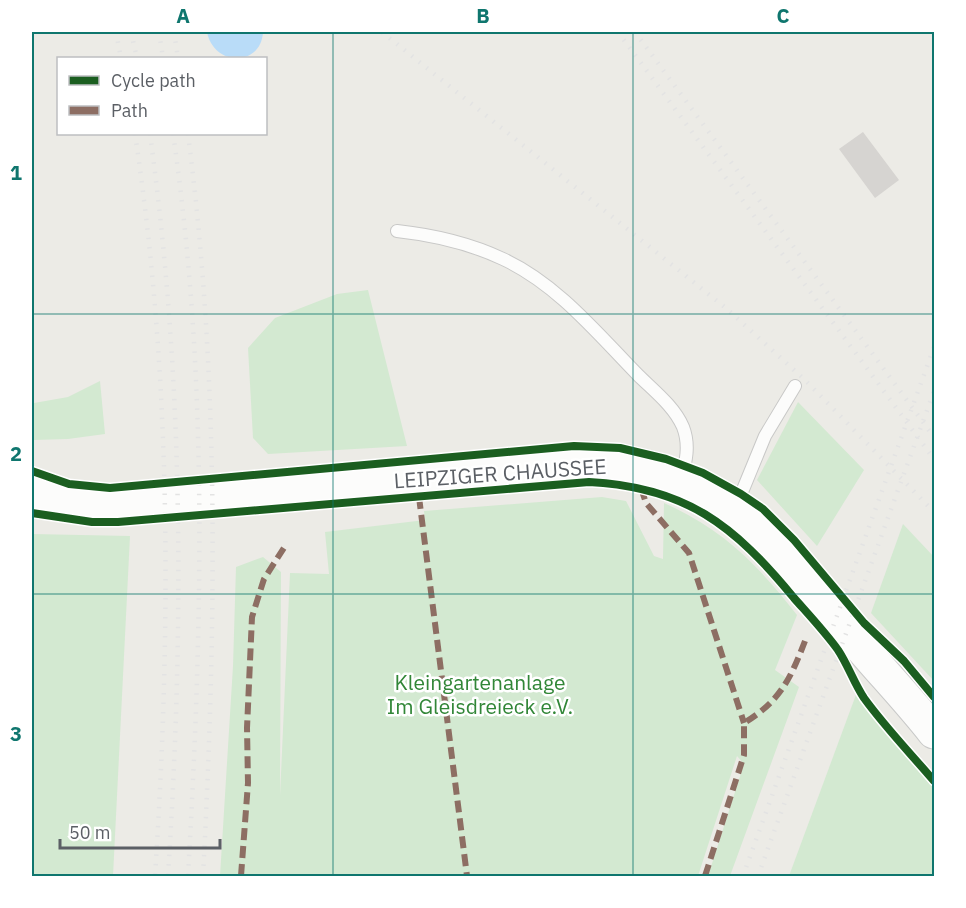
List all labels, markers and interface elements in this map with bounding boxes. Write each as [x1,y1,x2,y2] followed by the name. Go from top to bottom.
[176,2,190,29] text: A
[476,2,490,29] text: B
[776,2,790,29] text: C
[57,57,267,135] legend
[111,69,196,92] text: Cycle path
[111,99,148,122] text: Path
[10,159,22,186] text: 1
[10,440,22,467] text: 2
[393,452,607,494] street label: LEIPZIGER CHAUSSEE
[387,668,573,720] park label: Kleingartenanlage Im Gleisdreieck e.V.
[10,720,22,747] text: 3
[60,812,220,850] scale bar
[69,821,111,844] text: 50 m

